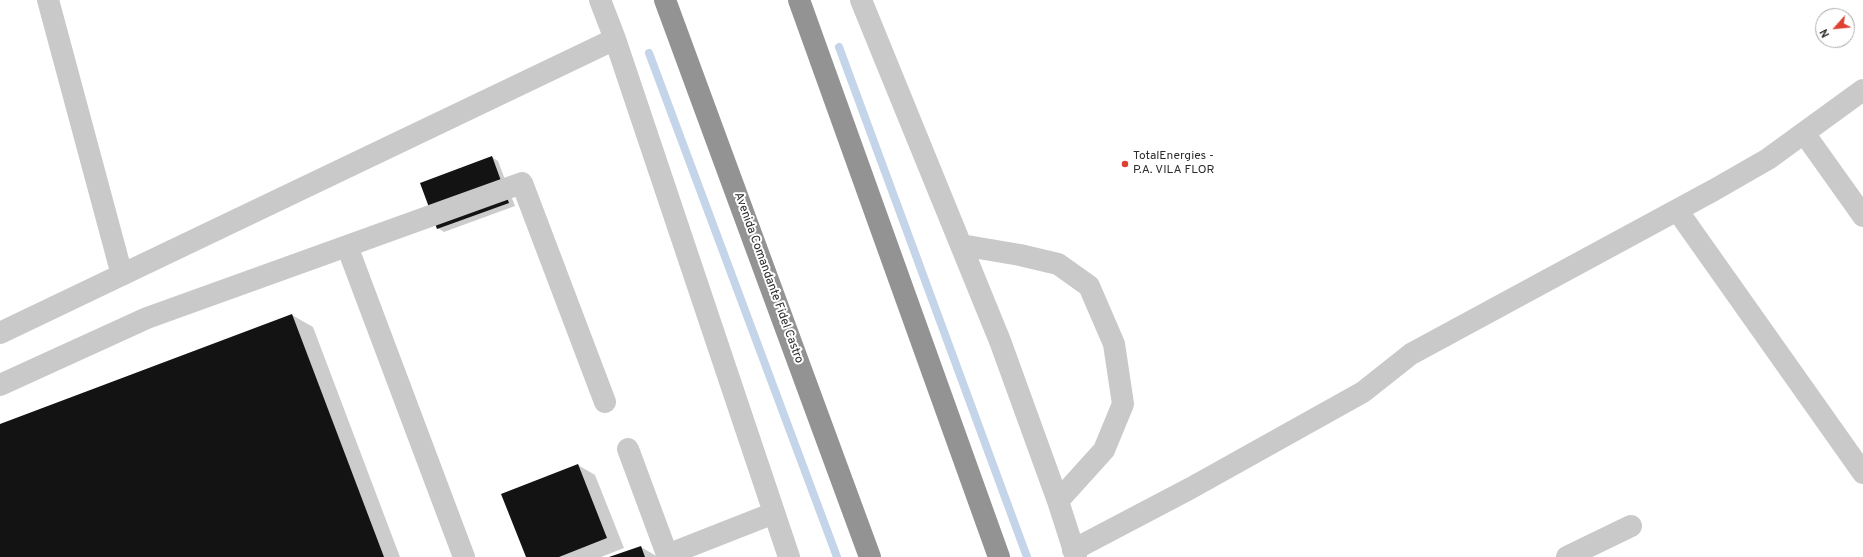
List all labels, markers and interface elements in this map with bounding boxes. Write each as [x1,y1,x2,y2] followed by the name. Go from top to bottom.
[1815,8,1855,48] north arrow
[1817,26,1833,40] text: N
[1133,150,1215,178] place label: TotalEnergies - P.A. VILA FLOR
[1120,159,1130,169] marker: TotalEnergies - P.A. VILA FLOR
[730,190,806,366] street label: Avenida Comandante Fidel Castro

